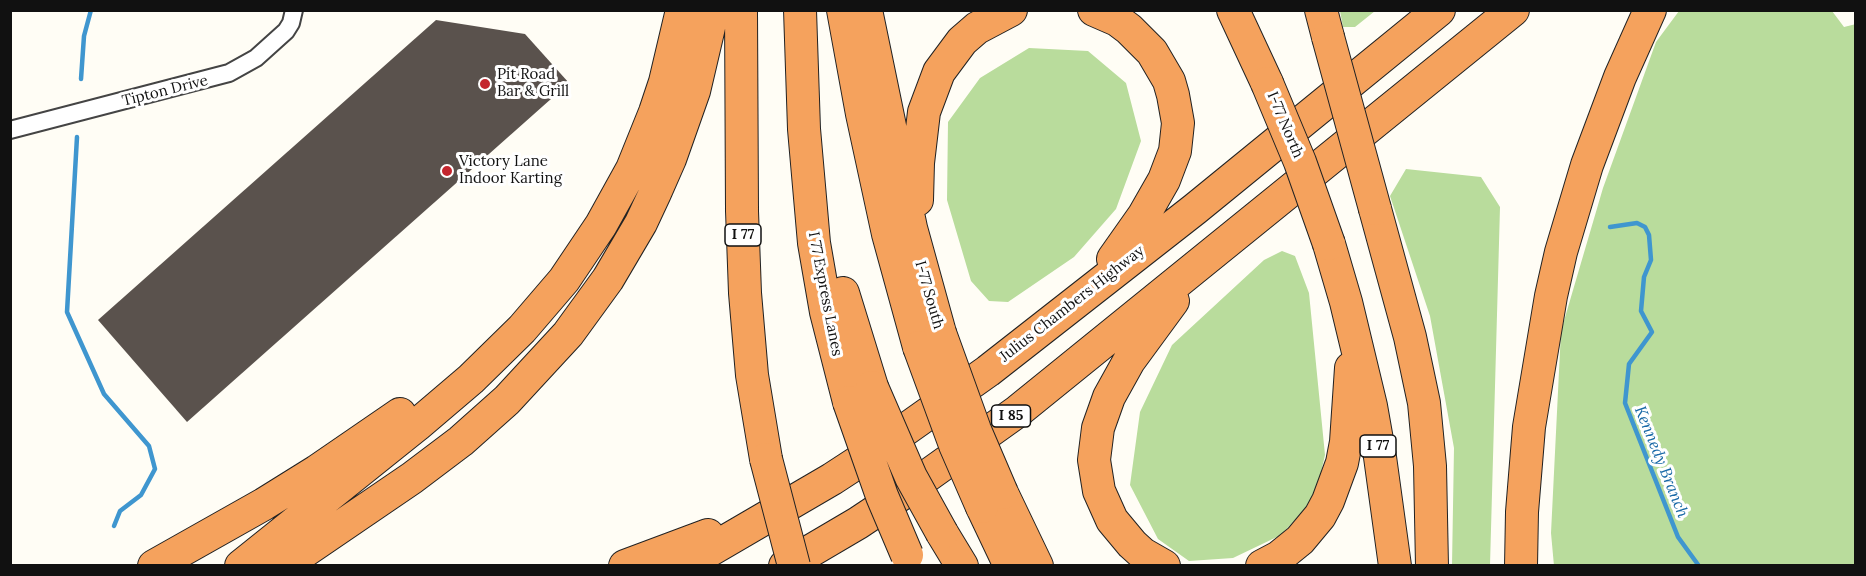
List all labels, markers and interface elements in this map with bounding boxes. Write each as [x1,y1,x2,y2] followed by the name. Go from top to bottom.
[497,66,569,101] place label: Pit Road Bar & Grill
[120,72,210,110] street label: Tipton Drive
[478,77,492,91] marker: Pit Road Bar & Grill
[1263,89,1307,161] street label: I-77 North
[459,153,562,188] place label: Victory Lane Indoor Karting
[440,164,454,178] marker: Victory Lane Indoor Karting
[725,224,761,246] road number: I 77
[804,230,846,358] street label: I 77 Express Lanes
[996,242,1148,366] street label: Julius Chambers Highway
[911,259,947,331] street label: I-77 South
[1630,403,1692,521] water label: Kennedy Branch
[992,405,1030,427] road number: I 85
[1360,435,1396,457] road number: I 77

